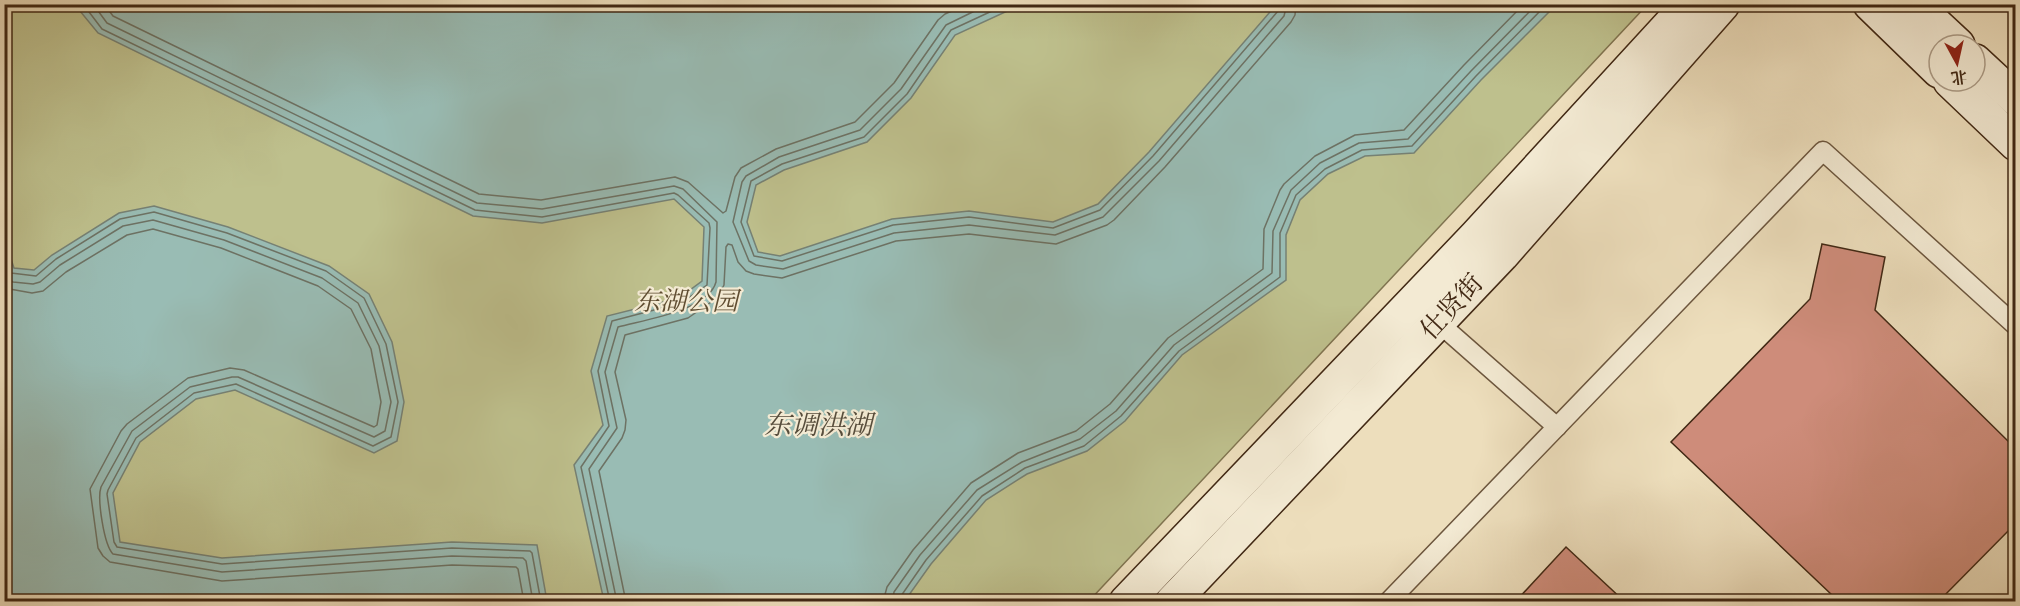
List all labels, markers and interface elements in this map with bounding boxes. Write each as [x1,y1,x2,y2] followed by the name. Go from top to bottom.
[1927,33,1987,93] north arrow
[1949,63,1968,88] text: 北
[1413,267,1493,349] street label: 仕贤街
[634,285,742,322] park label: 东湖公园
[764,408,877,447] water label: 东调洪湖

